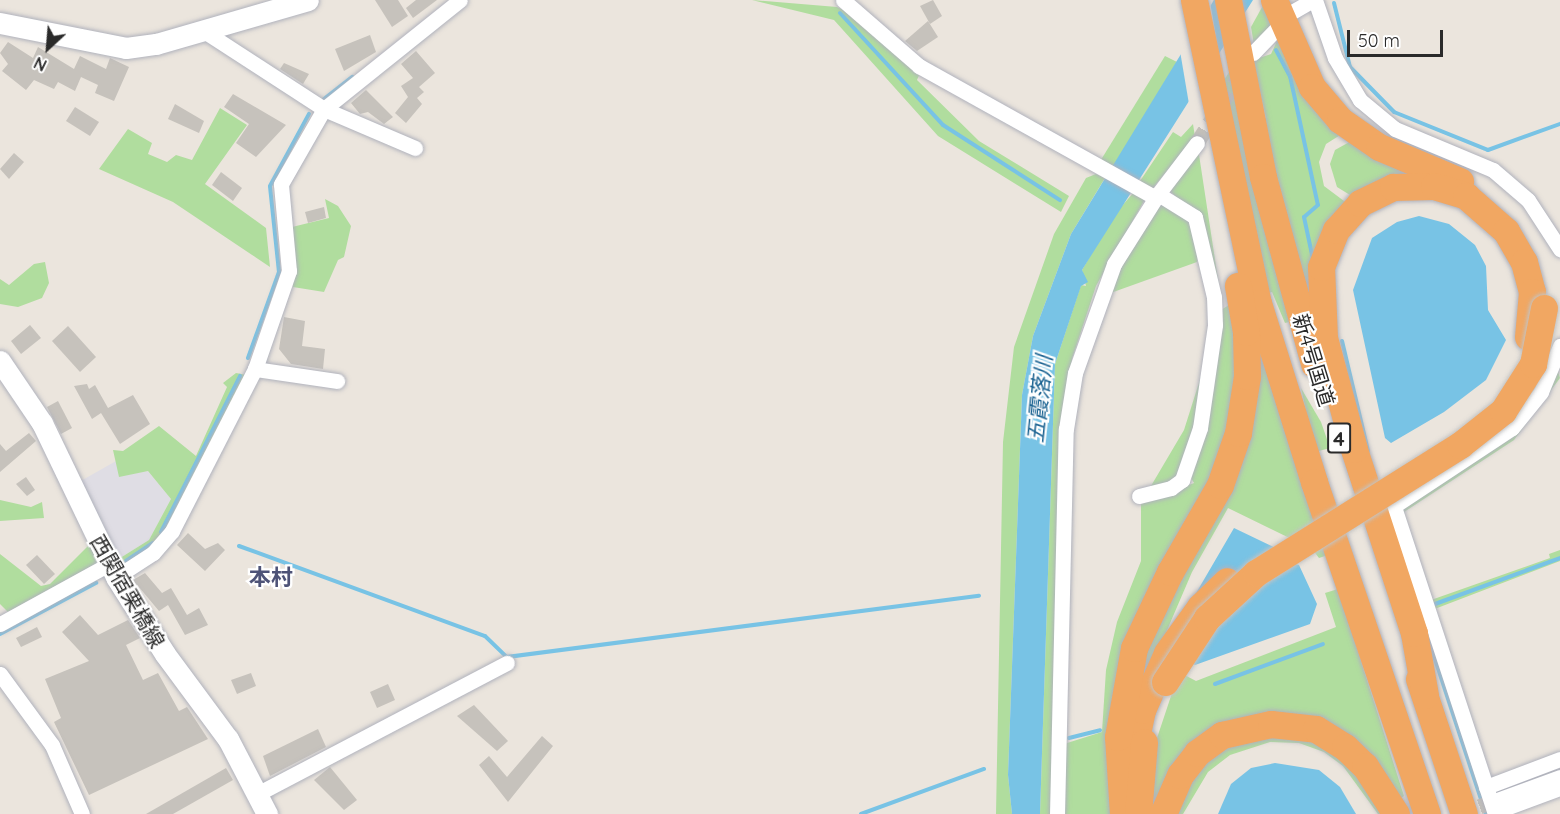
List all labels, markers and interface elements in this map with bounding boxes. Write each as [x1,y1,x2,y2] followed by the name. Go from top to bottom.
[18,18,78,78] north arrow
[1350,18,1446,56] scale bar
[1358,29,1400,52] text: 50 m
[30,53,50,76] text: N
[1288,311,1340,409] street label: 新4号国道
[1022,354,1058,444] water label: 五霞落川
[1327,421,1351,455] road number: 4
[86,530,170,652] street label: 西関宿栗橋線
[249,565,293,591] district label: 本村

